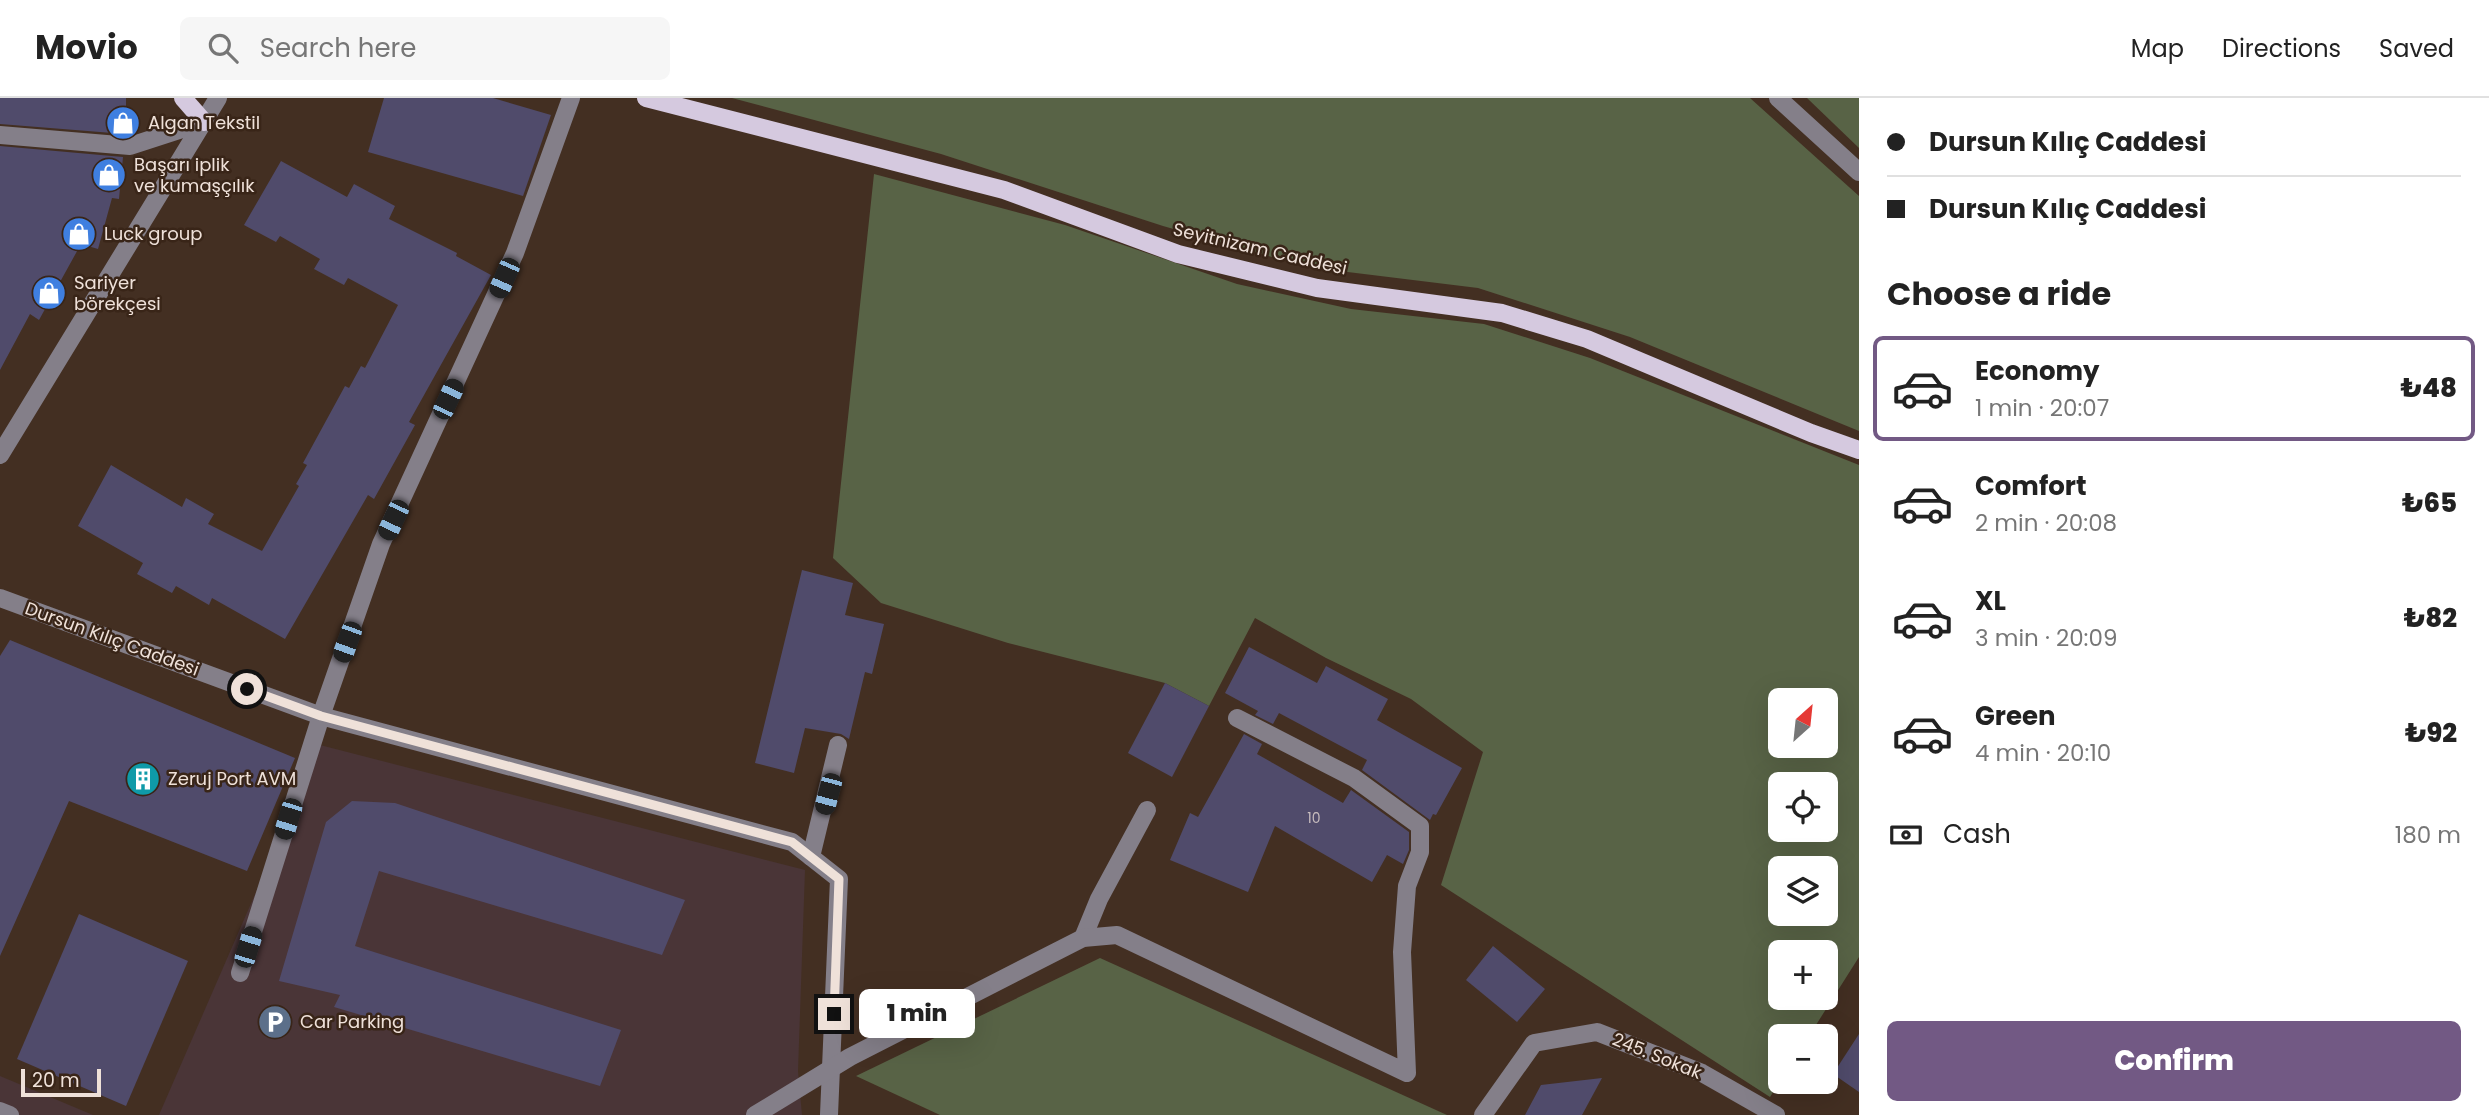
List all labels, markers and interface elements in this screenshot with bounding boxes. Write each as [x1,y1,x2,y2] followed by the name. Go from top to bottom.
[180,17,670,80] search box
[35,24,138,71] text: Movio
[204,29,242,67] icon: search
[260,30,416,66] text: Search here
[2131,32,2184,65] text: Map
[2222,32,2341,65] text: Directions
[2379,32,2454,65] text: Saved
[104,104,142,142] shop icon: Algan Tekstil
[148,110,260,135] place label: Algan Tekstil
[1929,124,2206,160] text: Dursun Kılıç Caddesi
[134,152,255,198] place label: Başarı iplik ve kumaşçılık
[90,156,128,194] shop icon: Başarı iplik ve kumaşçılık
[1929,191,2206,227] text: Dursun Kılıç Caddesi
[60,215,98,253] shop icon: Luck group
[1171,216,1350,281] street label: Seyitnizam Caddesi
[104,221,202,246] place label: Luck group
[486,255,523,301] car
[74,270,161,316] place label: Sariyer börekçesi
[1887,271,2111,316] text: Choose a ride
[30,274,68,312] shop icon: Sariyer börekçesi
[1975,353,2099,389] text: Economy
[1891,357,1954,420] icon: car
[2401,370,2457,406] text: ₺48
[430,376,467,422] car
[1975,392,2109,424] text: 1 min · 20:07
[1975,468,2087,504] text: Comfort
[1891,472,1954,535] icon: car
[2402,485,2457,521] text: ₺65
[375,497,412,543] car
[1975,507,2117,539] text: 2 min · 20:08
[1975,583,2006,619] text: XL
[1891,587,1954,650] icon: car
[22,595,203,682] street label: Dursun Kılıç Caddesi
[2404,600,2457,636] text: ₺82
[330,619,365,665] car
[1975,622,2117,654] text: 3 min · 20:09
[231,673,263,705] route start
[1768,688,1838,758] north arrow
[1768,688,1838,1094] map controls
[1975,698,2056,734] text: Green
[1891,702,1954,765] icon: car
[2405,715,2457,751] text: ₺92
[1975,737,2111,769] text: 4 min · 20:10
[124,760,162,798] building icon: Zeruj Port AVM
[168,766,296,791] place label: Zeruj Port AVM
[813,771,844,817] car
[1768,772,1838,842] button: locate
[272,796,305,842] car
[1307,808,1321,828] house number: 10
[1887,816,1925,854] icon: cash
[1943,816,2011,852] text: Cash
[2395,819,2461,851] text: 180 m
[1768,856,1838,926] button: layers
[232,924,265,970] car
[1768,940,1838,1010] button: +
[858,990,974,1038] callout: 1 min
[887,997,947,1029] text: 1 min
[818,998,850,1030] route end
[256,1003,294,1041] parking icon: Car Parking
[300,1009,404,1034] place label: Car Parking
[1887,1021,2461,1101] button: Confirm
[1768,1024,1838,1094] button: −
[1609,1026,1706,1085] street label: 245. Sokak
[21,1066,102,1098] scale bar
[32,1067,80,1094] text: 20 m

